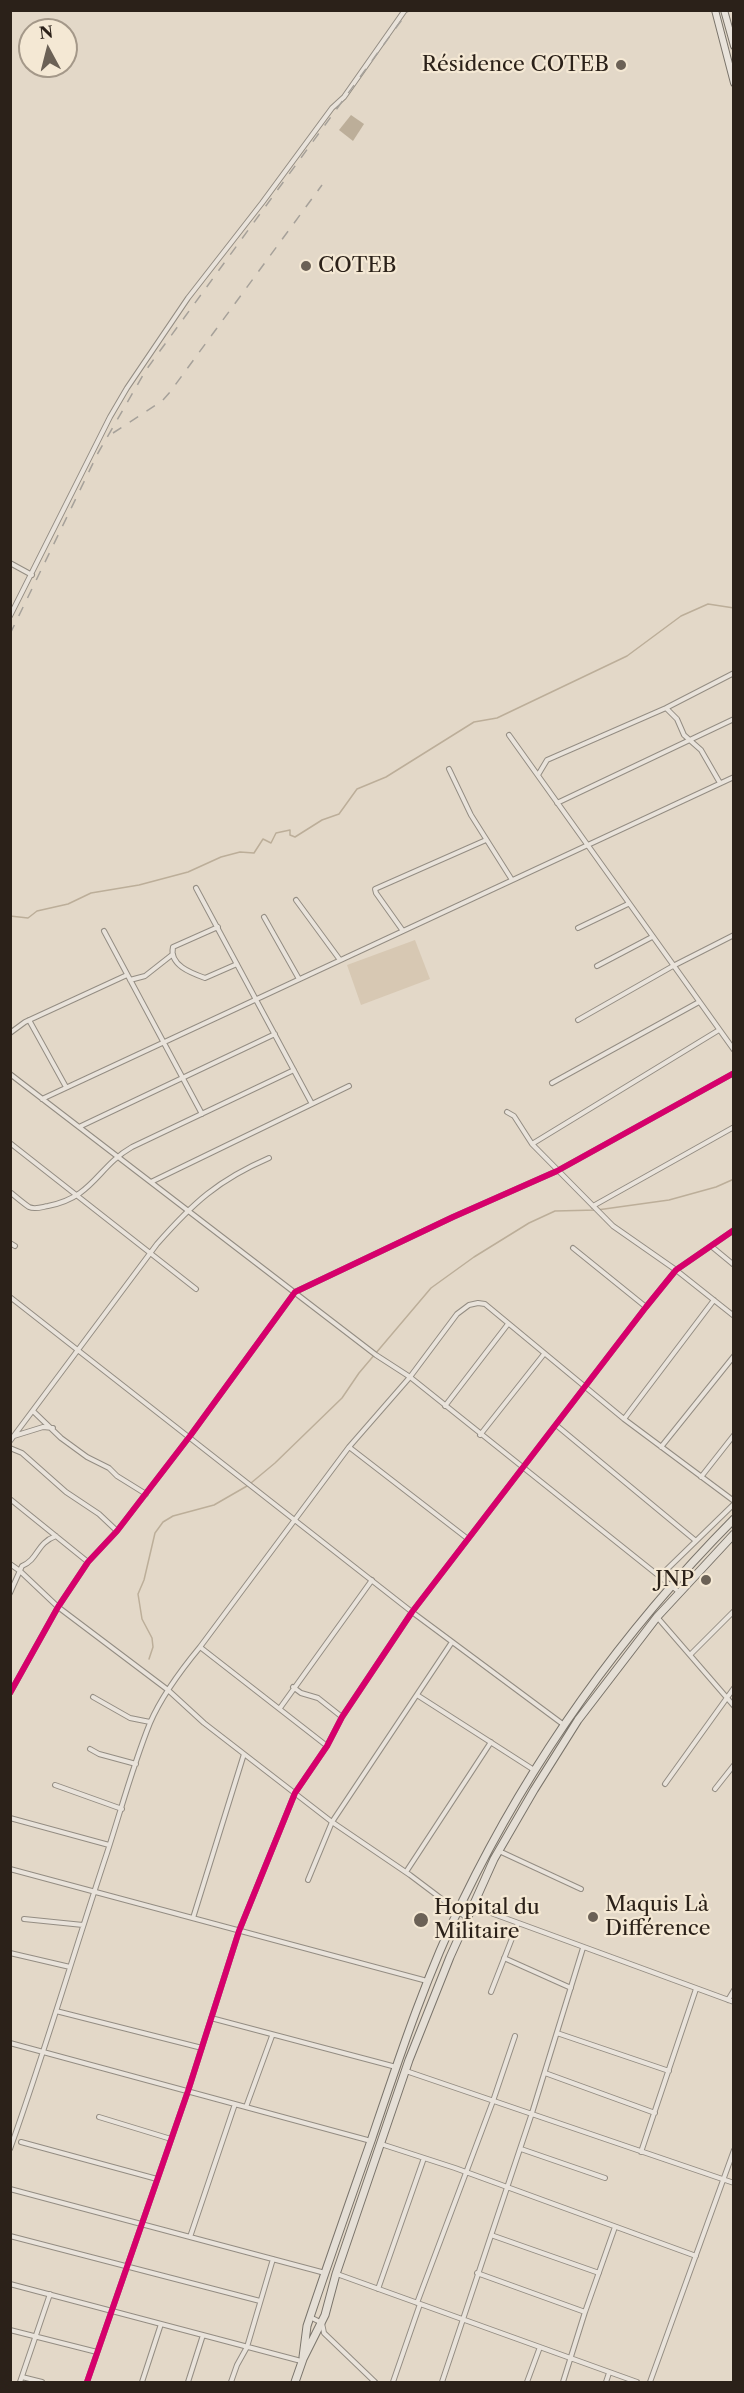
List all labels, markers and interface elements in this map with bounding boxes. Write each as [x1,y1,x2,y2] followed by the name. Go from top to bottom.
[18,18,78,78] north arrow
[38,21,54,43] text: N
[422,52,609,78] place label: Résidence COTEB
[614,58,628,72] marker: Résidence COTEB
[318,253,397,279] place label: COTEB
[299,259,313,273] marker: COTEB
[655,1567,694,1593] place label: JNP
[699,1573,713,1587] marker: JNP
[605,1892,711,1942] place label: Maquis Là Différence
[434,1895,540,1945] place label: Hopital du Militaire
[586,1910,600,1924] marker: Maquis Là Différence
[412,1911,430,1929] marker: Hopital du Militaire

